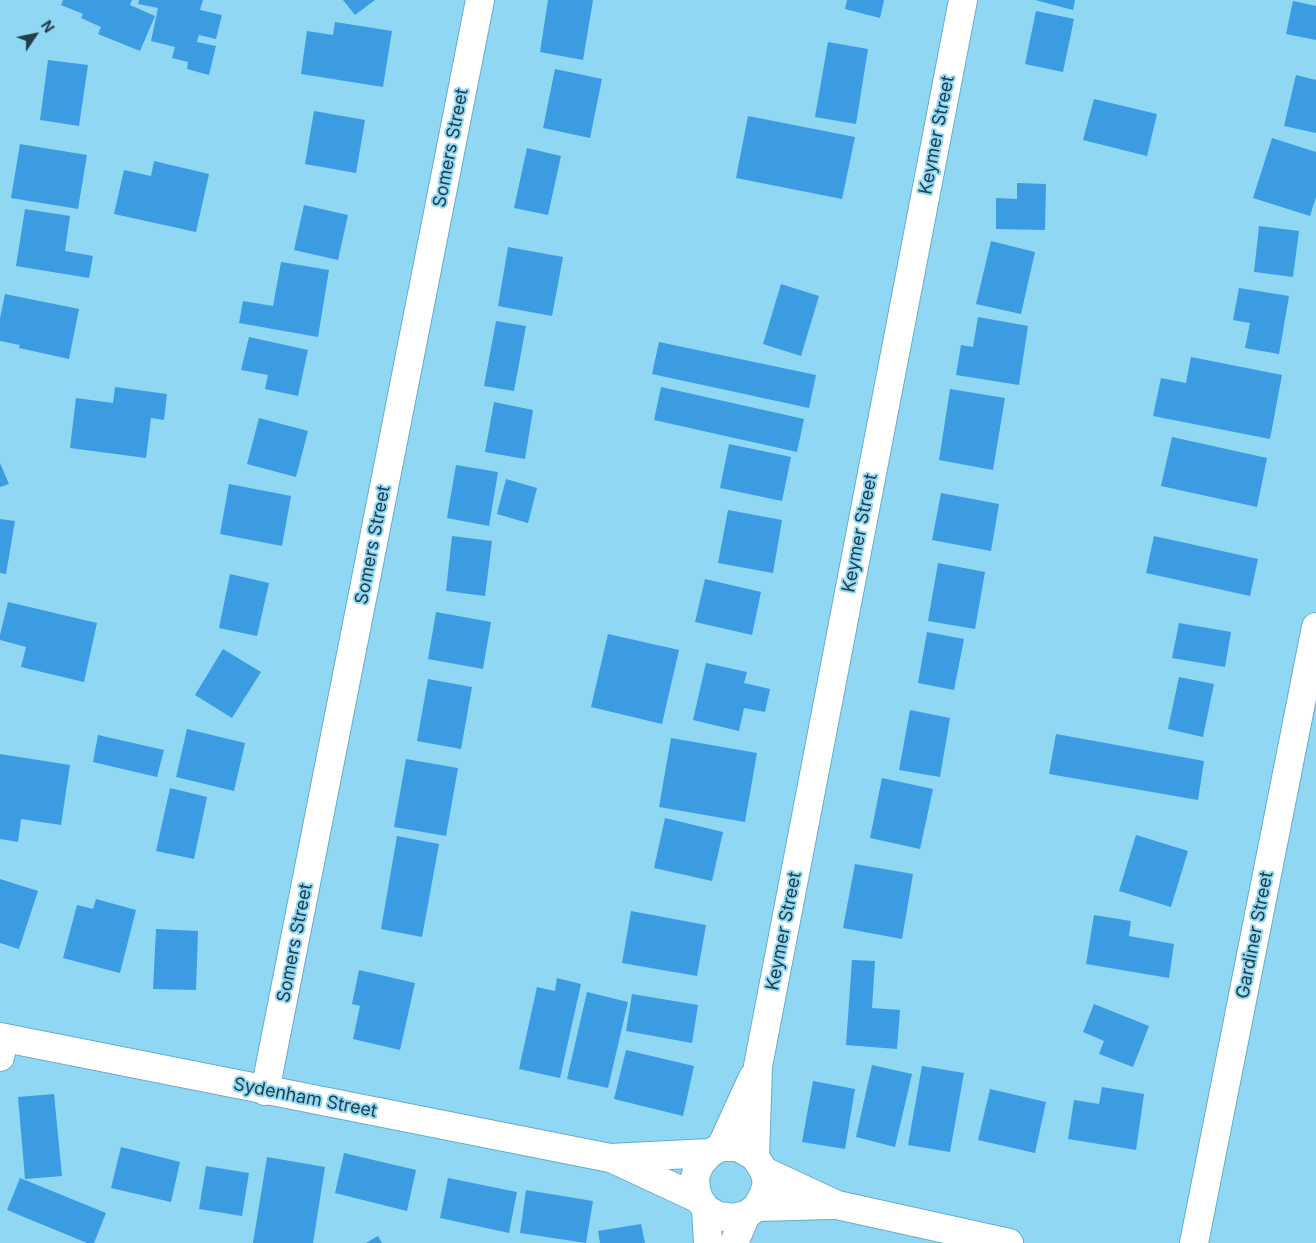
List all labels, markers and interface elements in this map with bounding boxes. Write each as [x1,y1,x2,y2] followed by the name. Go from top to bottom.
[10,10,60,60] north arrow
[38,17,58,36] text: N
[915,74,959,196] street label: Keymer Street
[429,87,473,209] street label: Somers Street
[838,472,882,594] street label: Keymer Street
[351,484,395,606] street label: Somers Street
[762,870,806,992] street label: Keymer Street
[1232,870,1278,1000] street label: Gardiner Street
[273,882,317,1004] street label: Somers Street
[231,1073,379,1123] street label: Sydenham Street

